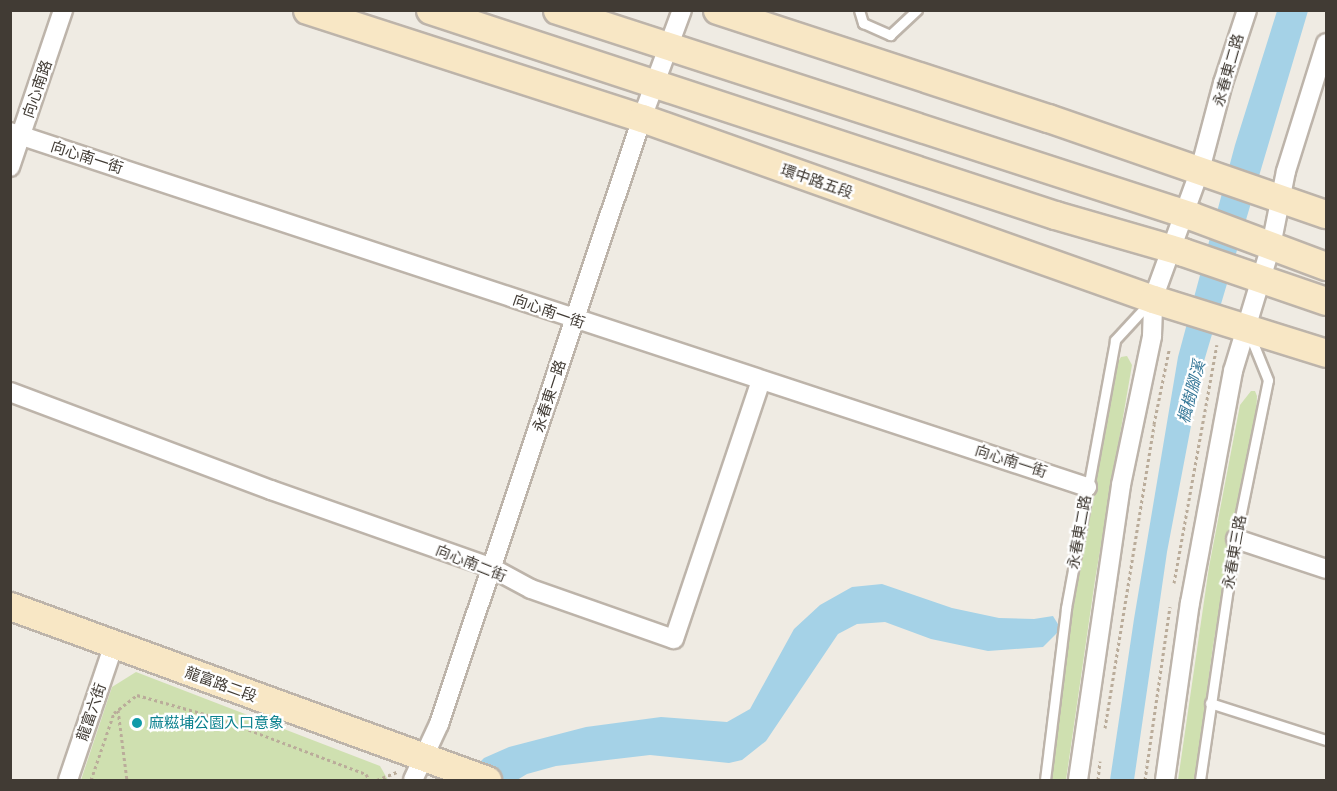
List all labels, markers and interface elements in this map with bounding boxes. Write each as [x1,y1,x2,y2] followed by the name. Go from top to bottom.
[1209,31,1247,109] street label: 永春東二路
[19,58,55,120] street label: 向心南路
[49,137,125,177] street label: 向心南一街
[779,160,855,202] street label: 環中路五段
[511,290,587,332] street label: 向心南一街
[529,358,569,434] street label: 永春東一路
[1173,359,1209,425] water label: 楓樹腳溪
[973,441,1049,481] street label: 向心南一街
[1064,494,1094,570] street label: 永春東二路
[1219,514,1249,590] street label: 永春東三路
[433,541,509,585] street label: 向心南二街
[183,663,259,705] street label: 龍富路二段
[73,681,109,743] street label: 龍富六街
[149,714,284,732] place label: 麻糍埔公園入口意象
[130,716,144,730] marker: 麻糍埔公園入口意象

